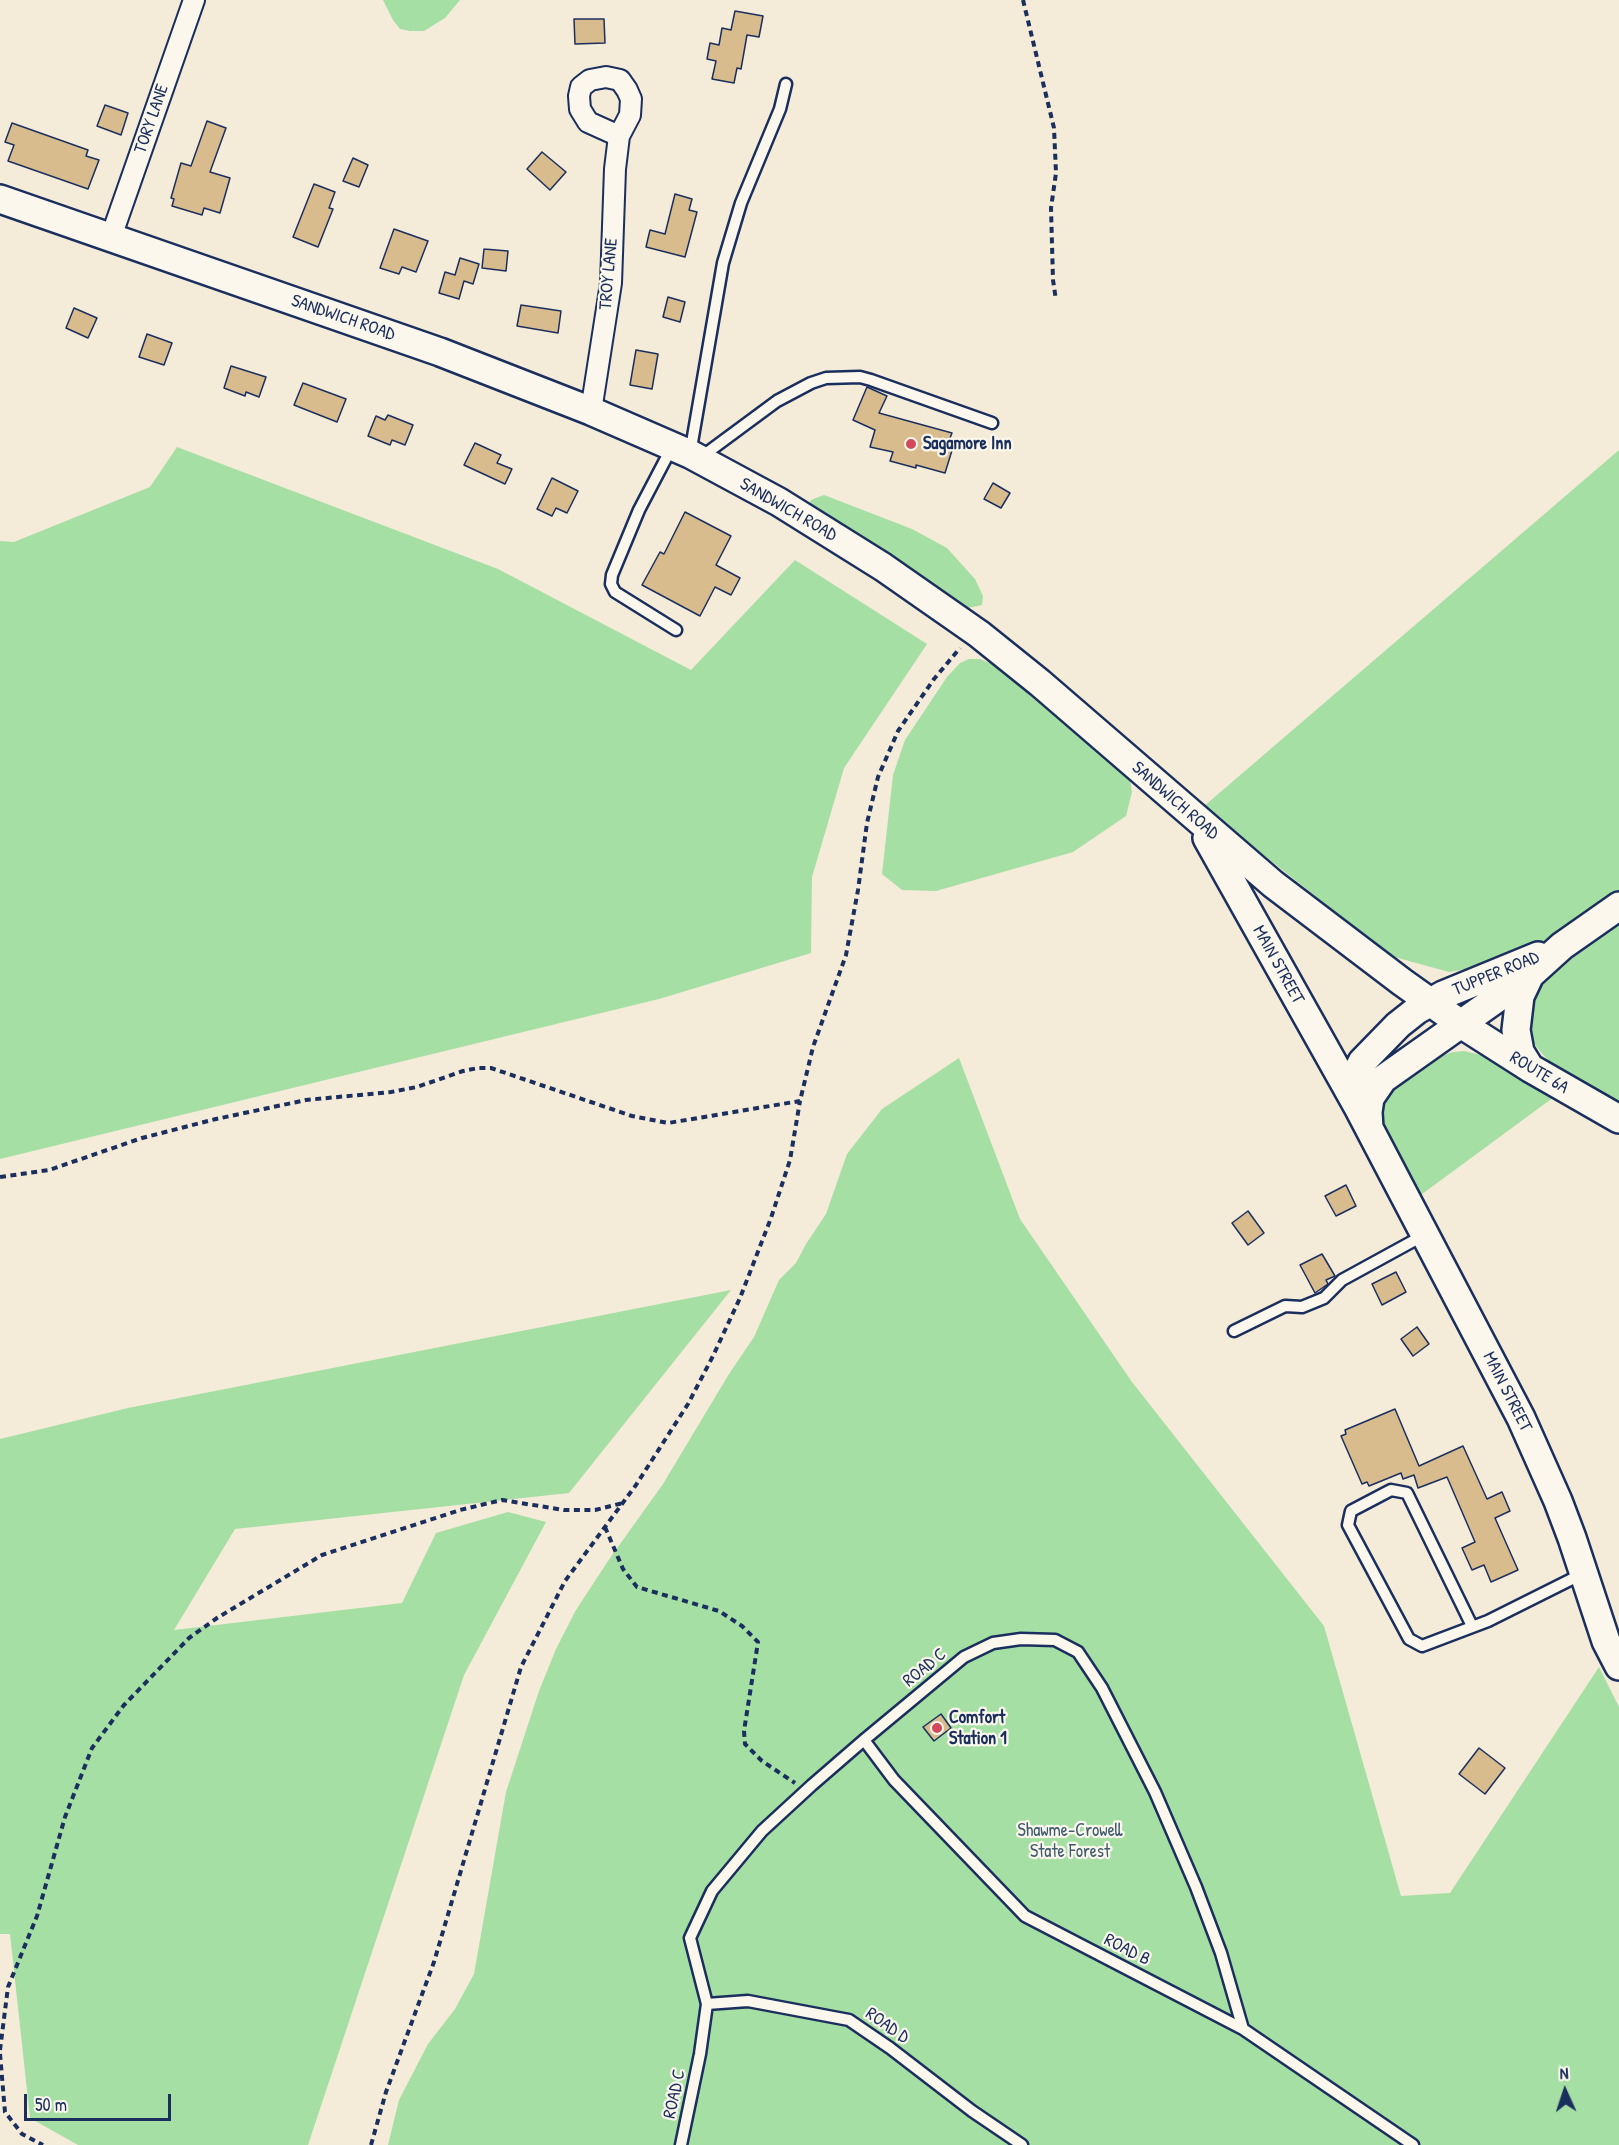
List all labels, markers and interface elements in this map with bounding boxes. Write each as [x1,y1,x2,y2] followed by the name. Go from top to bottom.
[130,82,174,156] street label: TORY LANE
[595,237,623,311] street label: TROY LANE
[288,290,398,346] street label: SANDWICH ROAD
[923,433,1012,455] place label: Sagamore Inn
[904,437,918,451] marker: Sagamore Inn
[736,474,840,546] street label: SANDWICH ROAD
[1127,757,1223,845] street label: SANDWICH ROAD
[1248,922,1308,1008] street label: MAIN STREET
[1450,947,1542,1001] street label: TUPPER ROAD
[1506,1047,1572,1099] street label: ROUTE 6A
[1478,1349,1536,1435] street label: MAIN STREET
[899,1644,951,1692] street label: ROAD C
[949,1707,1007,1750] place label: Comfort Station 1
[930,1721,944,1735] marker: Comfort Station 1
[1017,1820,1123,1862] park label: Shawme-Crowell State Forest
[1100,1929,1154,1971] street label: ROAD B
[861,2003,913,2049] street label: ROAD D
[1535,2061,1595,2121] north arrow
[1559,2062,1569,2084] text: N
[659,2068,691,2120] street label: ROAD C
[27,2082,174,2120] scale bar
[35,2092,67,2117] text: 50 m

